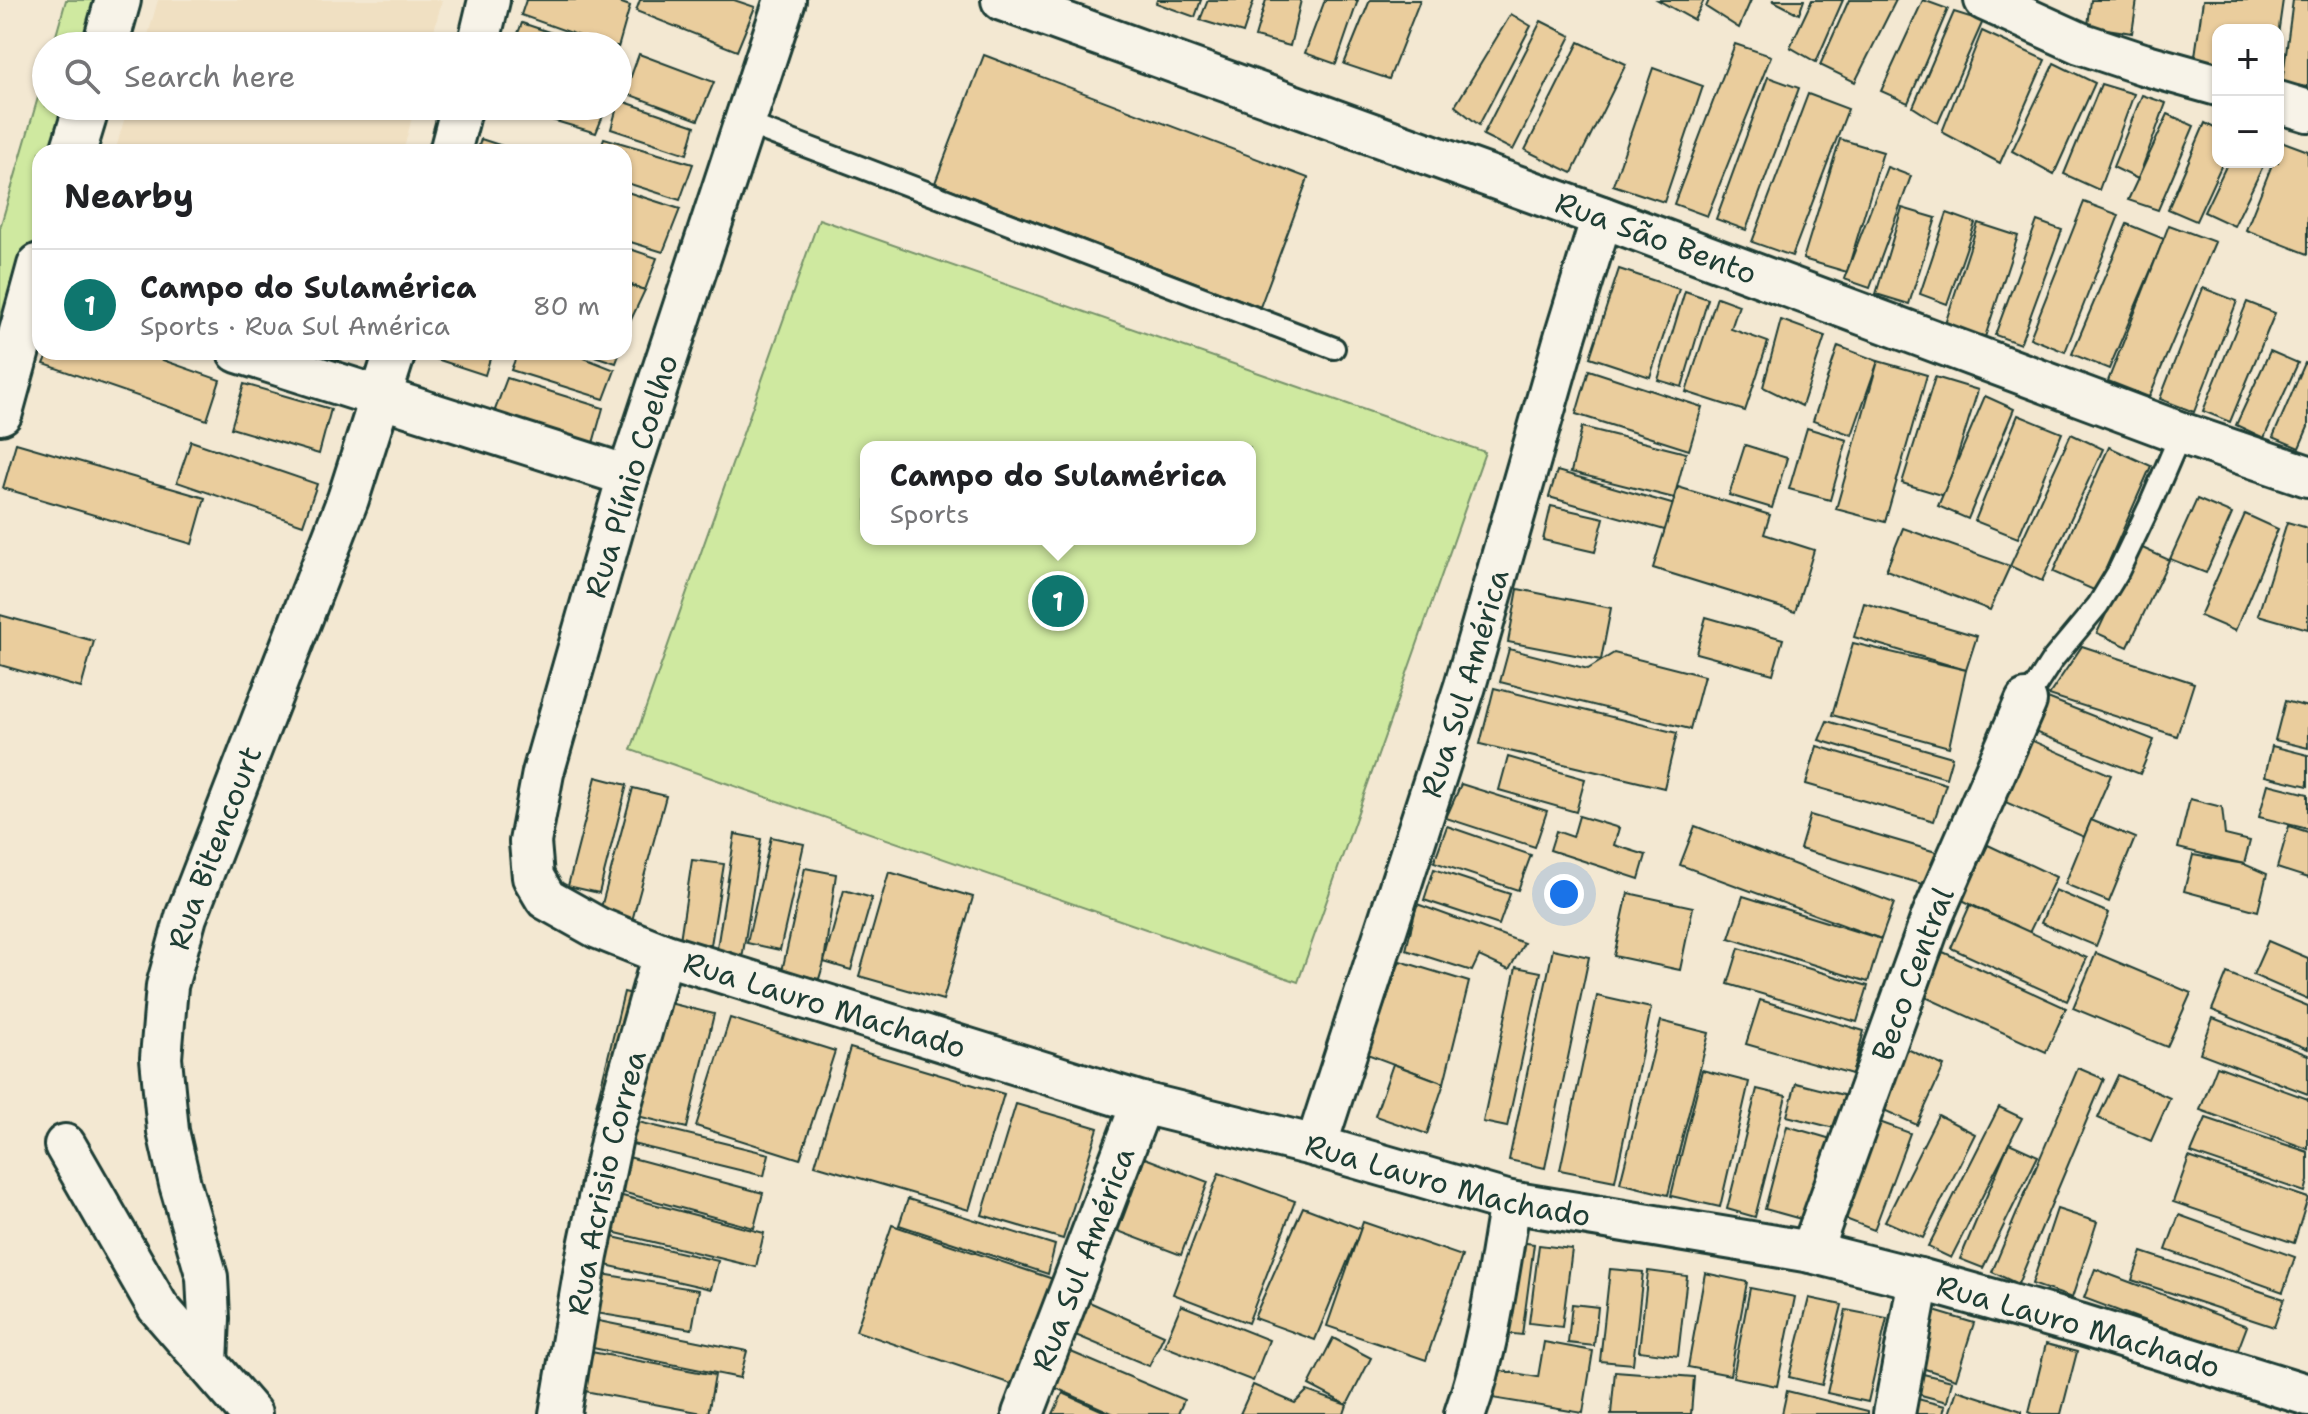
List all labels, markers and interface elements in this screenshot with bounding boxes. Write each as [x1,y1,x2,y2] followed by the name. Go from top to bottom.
[2212,24,2284,168] map controls
[2212,24,2284,96] button: +
[32,32,632,120] search box
[60,54,104,98] icon: search
[124,56,295,97] text: Search here
[2212,96,2284,168] button: −
[64,173,194,219] text: Nearby
[1550,181,1763,294] street label: Rua São Bento
[140,267,476,308] text: Campo do Sulamérica
[84,288,96,323] text: 1
[533,288,600,323] text: 80 m
[140,308,450,343] text: Sports · Rua Sul América
[574,349,688,603] street label: Rua Plínio Coelho
[860,441,1256,545] popup
[890,455,1226,496] text: Campo do Sulamérica
[890,496,969,531] text: Sports
[1410,564,1518,803] street label: Rua Sul América
[1032,571,1084,631] pin: 1
[157,740,271,954] street label: Rua Bitencourt
[1544,874,1584,914] your location
[1861,880,1963,1066] street label: Beco Central
[678,941,971,1068] street label: Rua Lauro Machado
[557,1045,656,1318] street label: Rua Acrisio Correa
[1301,1124,1594,1236] street label: Rua Lauro Machado
[1021,1141,1144,1377] street label: Rua Sul América
[1932,1264,2225,1387] street label: Rua Lauro Machado

